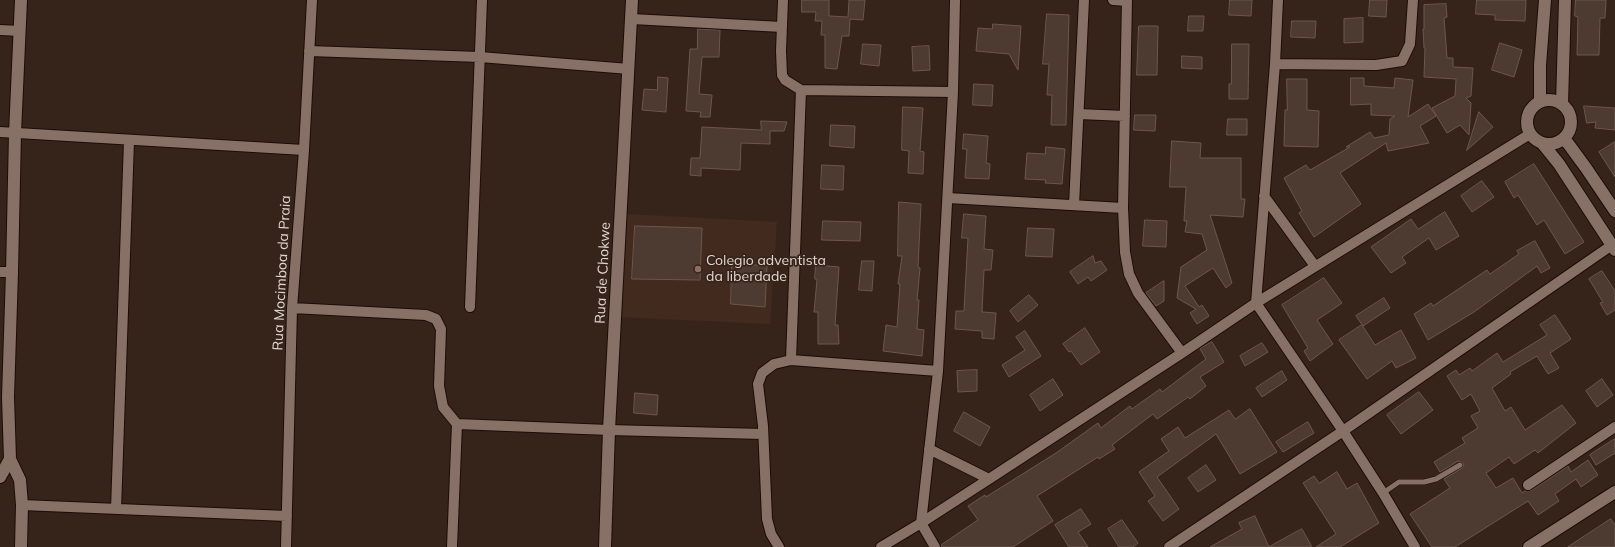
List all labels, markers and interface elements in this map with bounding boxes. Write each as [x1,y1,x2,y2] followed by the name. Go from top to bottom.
[270,195,294,351] street label: Rua Mocimboa da Praia
[592,222,614,324] street label: Rua de Chokwe
[706,253,826,286] place label: Colegio adventista da liberdade
[693,264,703,274] marker: Colegio adventista da liberdade

